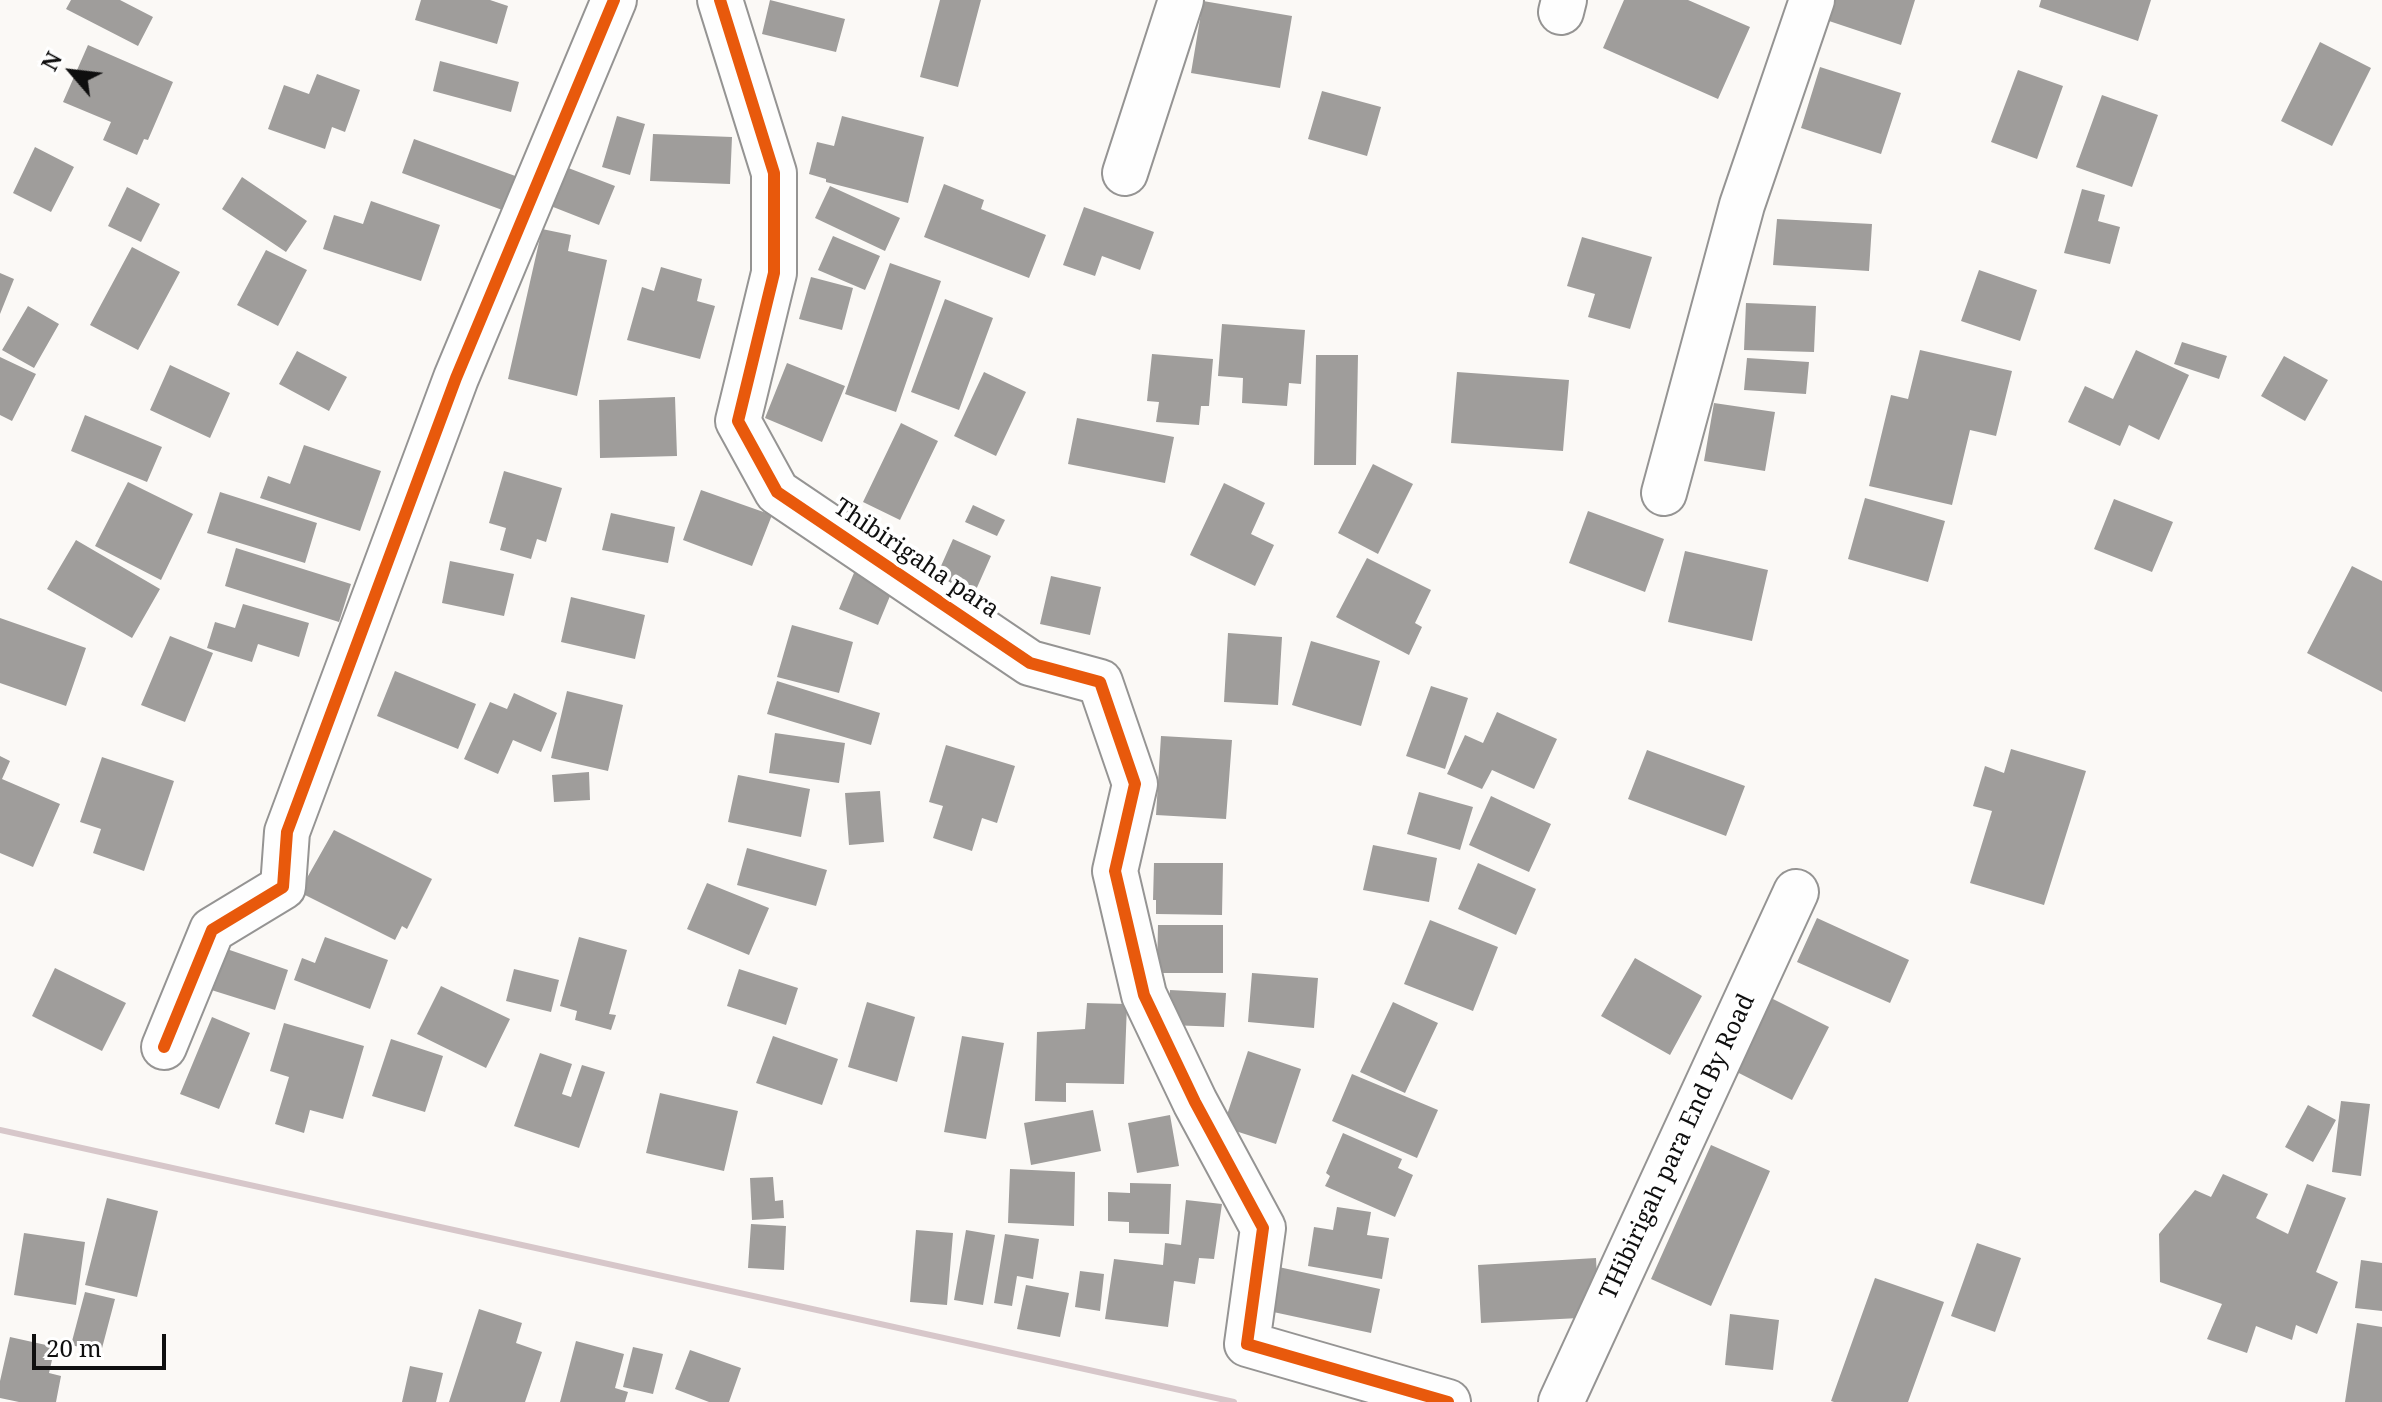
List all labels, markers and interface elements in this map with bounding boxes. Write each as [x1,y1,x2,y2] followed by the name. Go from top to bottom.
[32,32,112,112] north arrow
[33,46,68,75] text: N
[828,493,1004,625] street label: Thibirigaha para
[1594,990,1762,1304] street label: THibirigah para End By Road
[36,1318,170,1368] scale bar
[46,1331,102,1364] text: 20 m

